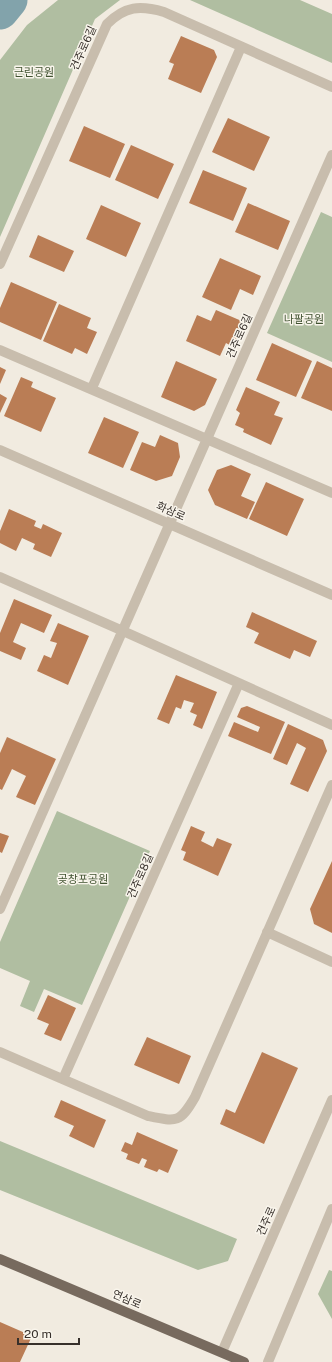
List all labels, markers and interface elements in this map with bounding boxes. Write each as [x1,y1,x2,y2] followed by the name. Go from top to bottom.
[68,24,98,72] street label: 건주로6길
[14,66,54,78] park label: 근린공원
[224,312,254,360] street label: 건주로6길
[284,313,324,325] park label: 나팔공원
[155,499,187,523] street label: 화삼로
[125,852,155,900] street label: 건주로8길
[58,873,108,885] park label: 곶창포공원
[254,1205,278,1237] street label: 건주로
[111,1288,143,1310] street label: 연삼로
[18,1320,79,1346] scale bar
[24,1327,52,1341] text: 20 m

